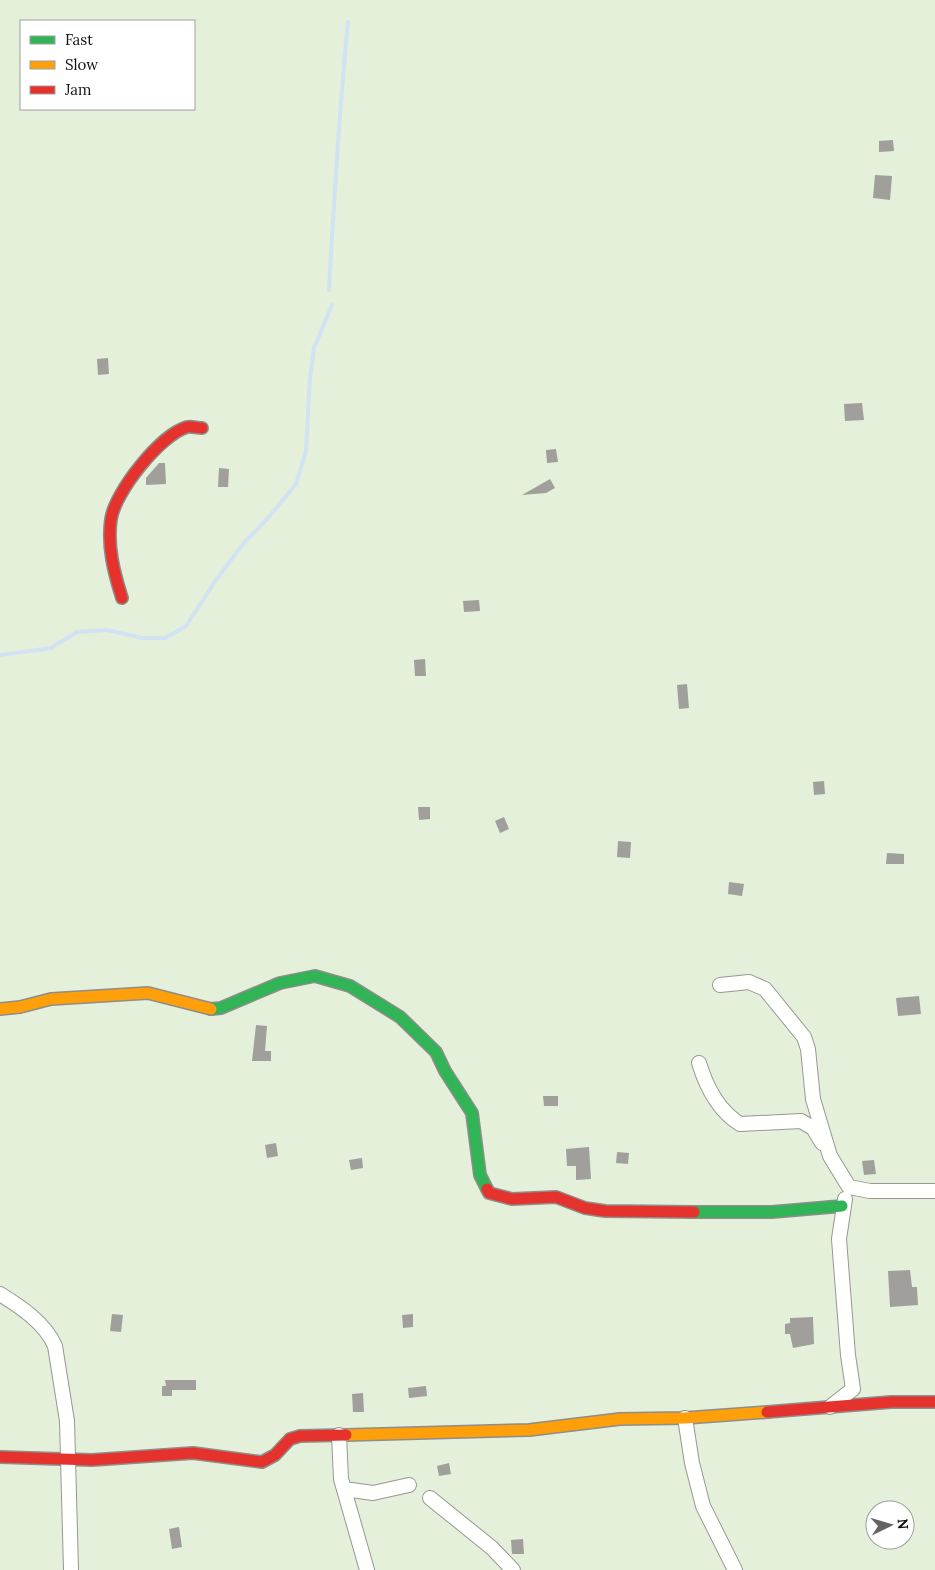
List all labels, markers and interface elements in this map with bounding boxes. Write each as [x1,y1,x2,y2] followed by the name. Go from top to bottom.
[20,20,195,110] legend
[65,30,93,49] text: Fast
[65,55,98,74] text: Slow
[64,80,92,99] text: Jam
[865,1500,915,1550] north arrow
[894,1518,912,1530] text: N

